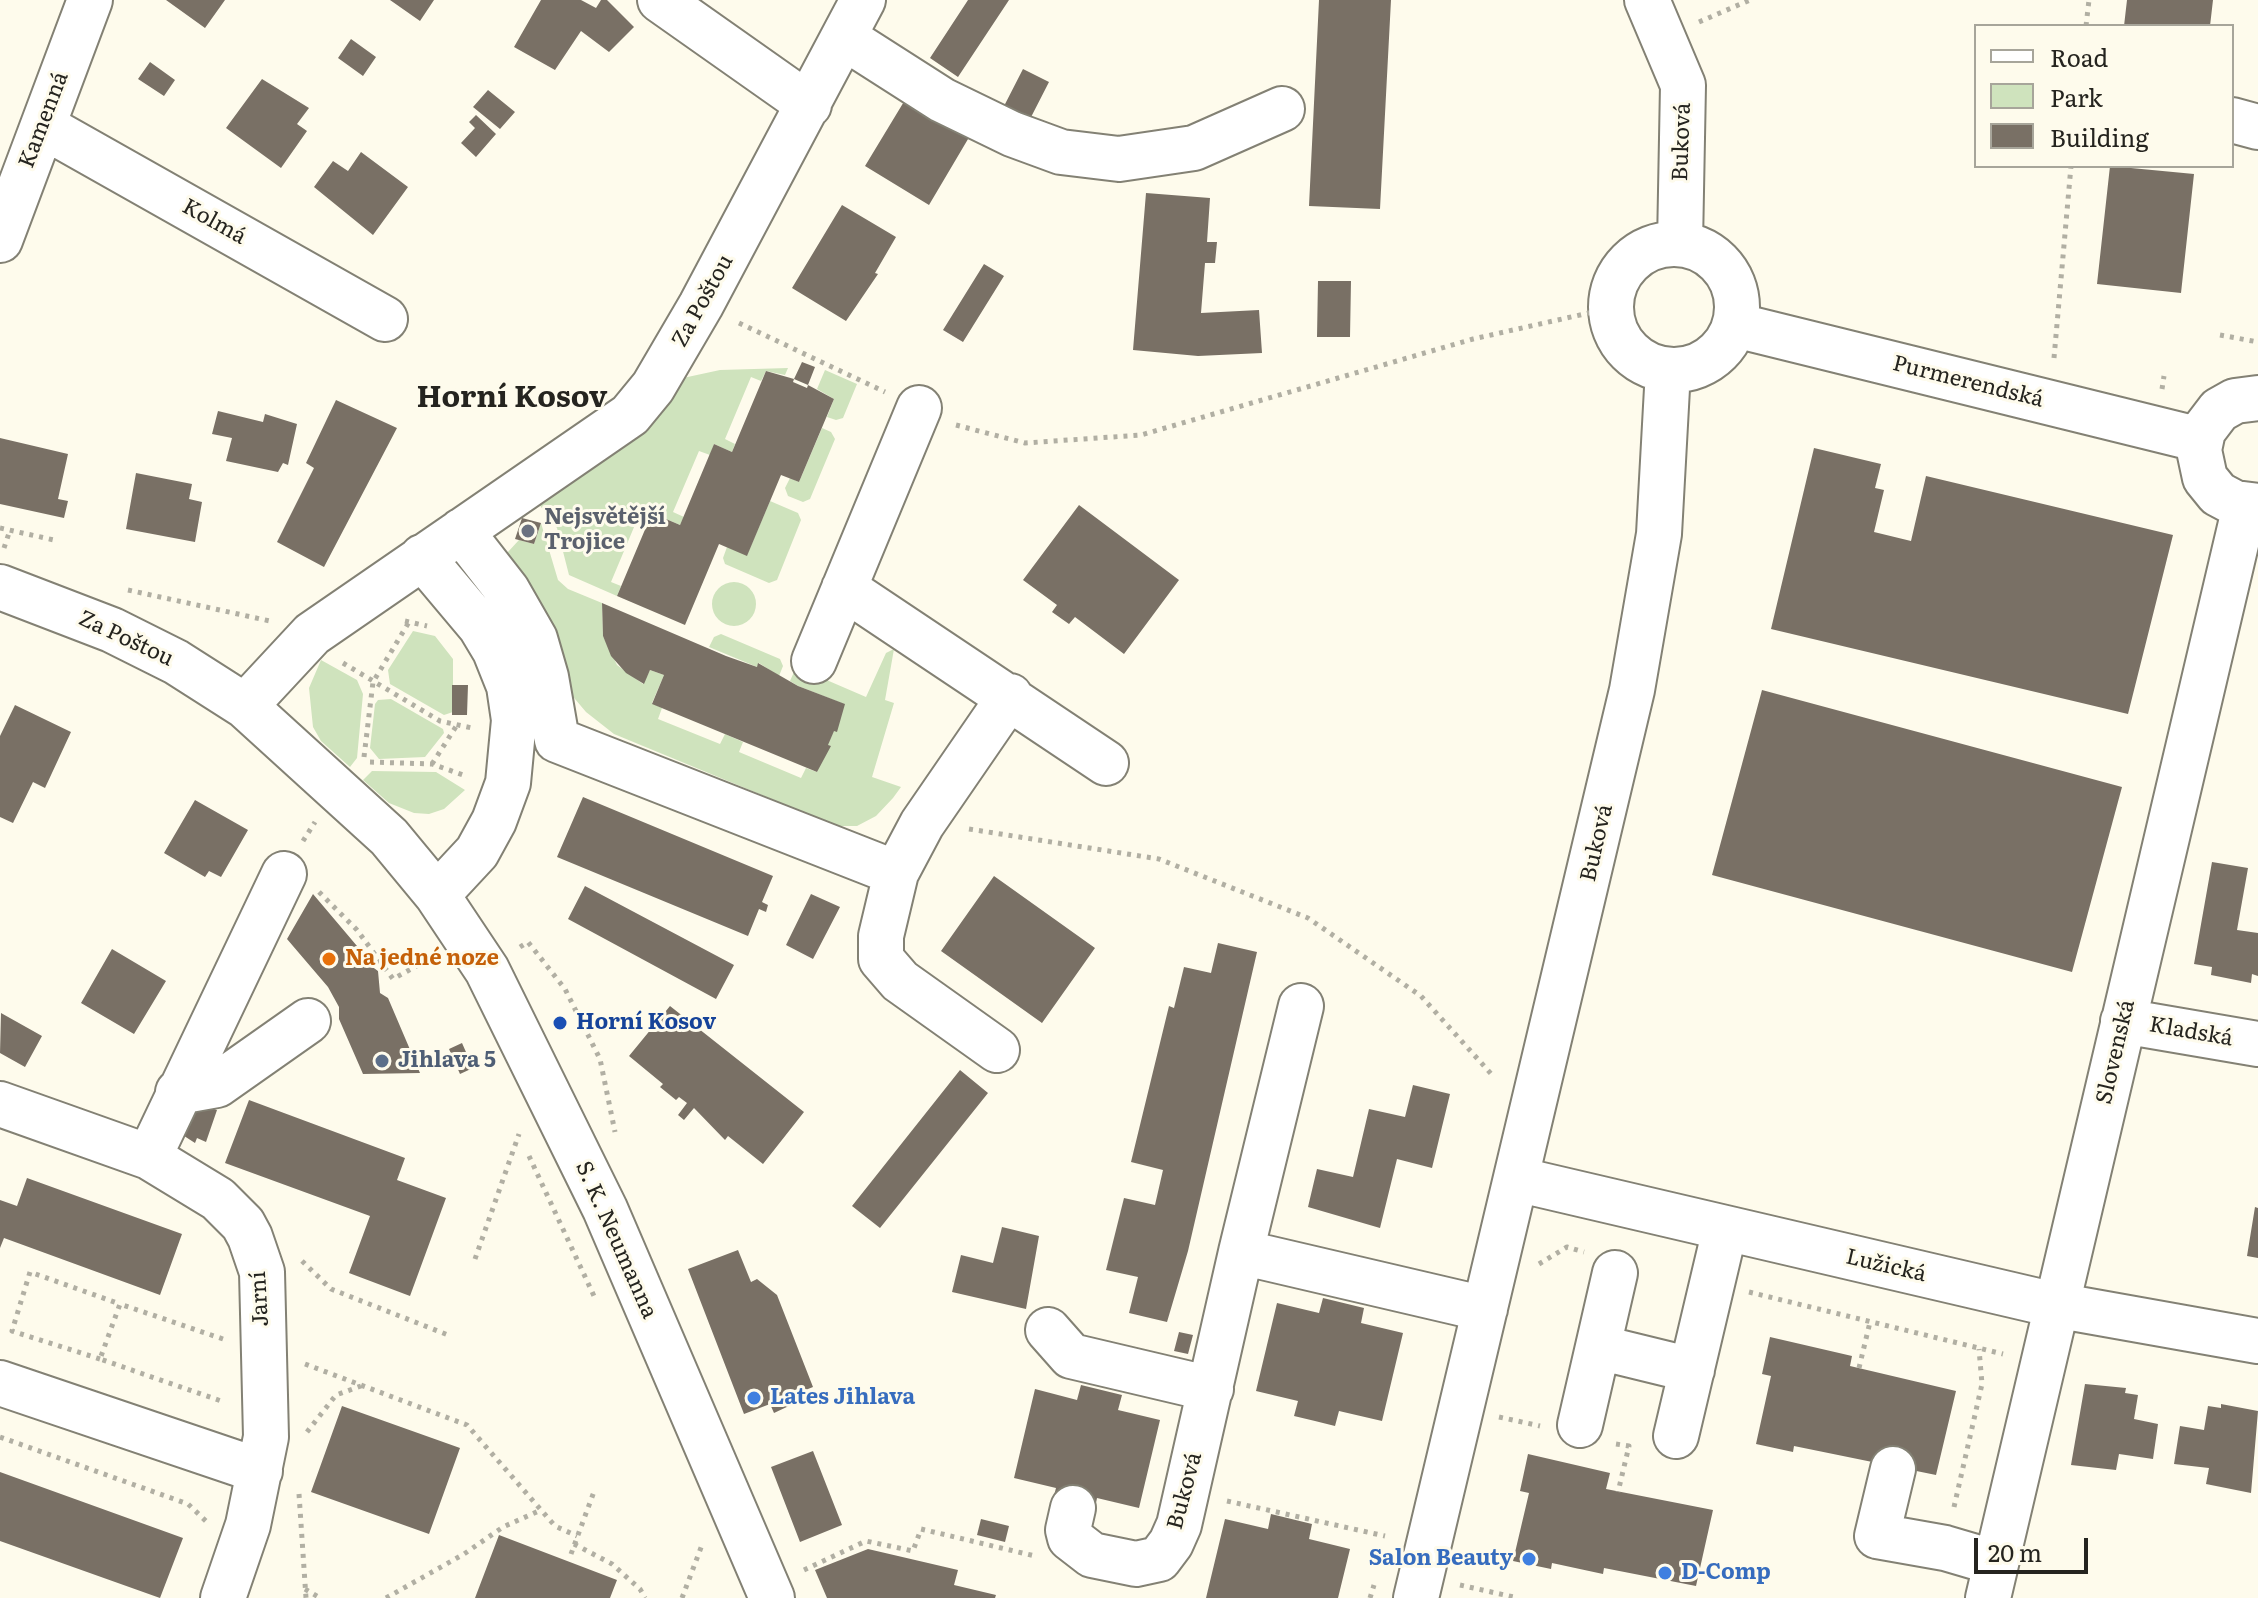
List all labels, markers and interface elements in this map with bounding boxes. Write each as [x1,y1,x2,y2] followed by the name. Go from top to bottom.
[1974,24,2234,168] legend
[2050,39,2108,74] text: Road
[14,68,74,172] street label: Kamenná
[2050,79,2103,114] text: Park
[1667,102,1697,182] street label: Buková
[2050,119,2149,154] text: Building
[177,194,251,250] street label: Kolmá
[667,250,739,352] street label: Za Poštou
[1890,351,2046,413] street label: Purmerendská
[416,380,608,416] district label: Horní Kosov
[544,505,666,556] place label: Nejsvětější Trojice
[519,522,537,540] marker: Nejsvětější Trojice
[74,606,178,672] street label: Za Poštou
[1575,802,1619,884] street label: Buková
[345,946,499,972] place label: Na jedné noze
[320,950,338,968] marker: Na jedné noze
[2091,997,2141,1107] street label: Slovenská
[576,1010,716,1036] place label: Horní Kosov
[2147,1012,2235,1052] street label: Kladská
[551,1014,569,1032] marker: Horní Kosov
[398,1048,496,1074] place label: Jihlava 5
[373,1052,391,1070] marker: Jihlava 5
[569,1157,663,1323] street label: S. K. Neumanna
[1843,1244,1929,1288] street label: Lužická
[245,1271,275,1327] street label: Jarní
[770,1385,915,1411] place label: Lates Jihlava
[745,1389,763,1407] marker: Lates Jihlava
[1162,1450,1208,1532] street label: Buková
[1978,1522,2092,1572] scale bar
[1988,1534,2042,1569] text: 20 m
[1369,1546,1513,1572] place label: Salon Beauty
[1520,1550,1538,1568] marker: Salon Beauty
[1681,1560,1771,1586] place label: D-Comp
[1656,1564,1674,1582] marker: D-Comp

